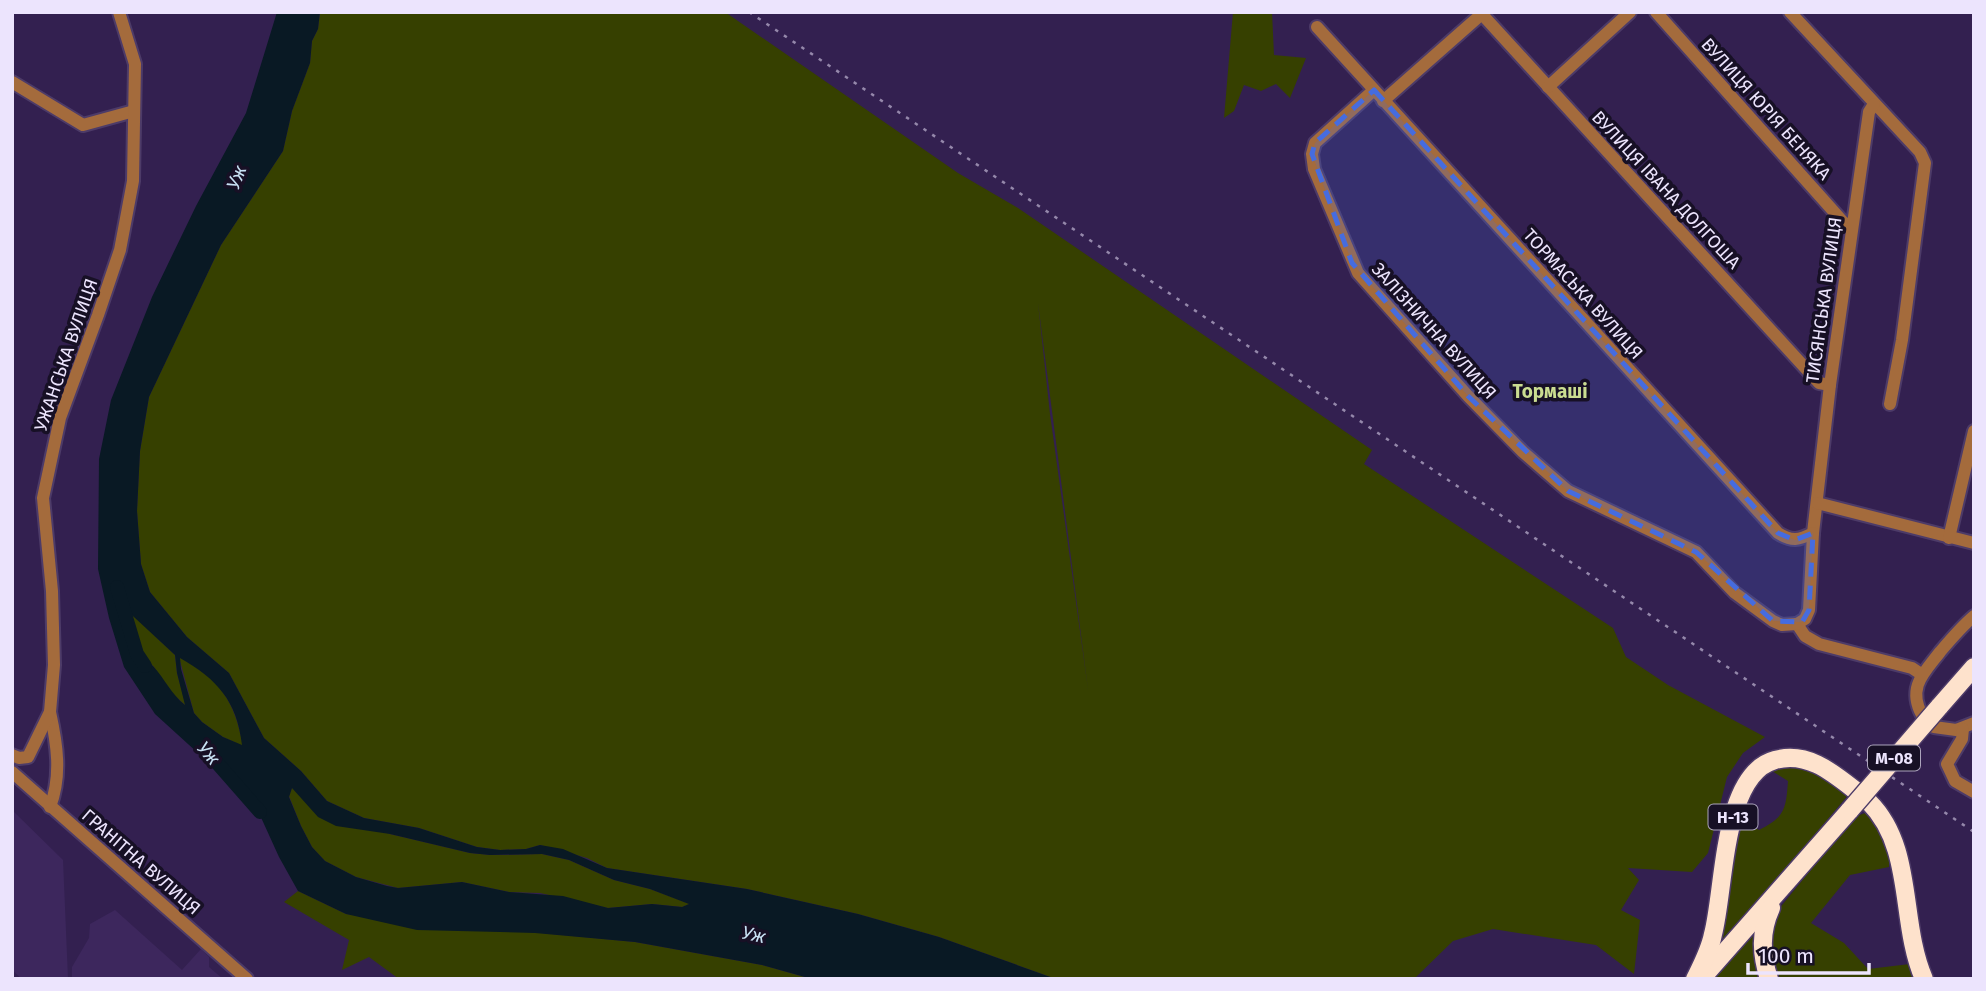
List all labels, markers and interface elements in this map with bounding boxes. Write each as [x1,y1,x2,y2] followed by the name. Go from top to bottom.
[1696,34,1836,185] street label: ВУЛИЦЯ ЮРІЯ БЕНЯКА
[1587,106,1745,274] street label: ВУЛИЦЯ ІВАНА ДОЛГОША
[221,162,251,192] water label: Уж
[1801,215,1847,385] street label: ТИСЯНСЬКА ВУЛИЦЯ
[1519,224,1647,364] street label: ТОРМАСЬКА ВУЛИЦЯ
[1367,258,1501,404] street label: ЗАЛІЗНИЧНА ВУЛИЦЯ
[30,276,102,434] street label: УЖАНСЬКА ВУЛИЦЯ
[1512,380,1588,403] district label: Тормаші
[192,737,225,770] water label: Уж
[1868,746,1920,771] road number: М-08
[1708,804,1758,830] road number: Н-13
[77,805,205,919] street label: ГРАНІТНА ВУЛИЦЯ
[740,921,768,948] water label: Уж
[1748,932,1869,976] scale bar
[1758,943,1814,969] text: 100 m

